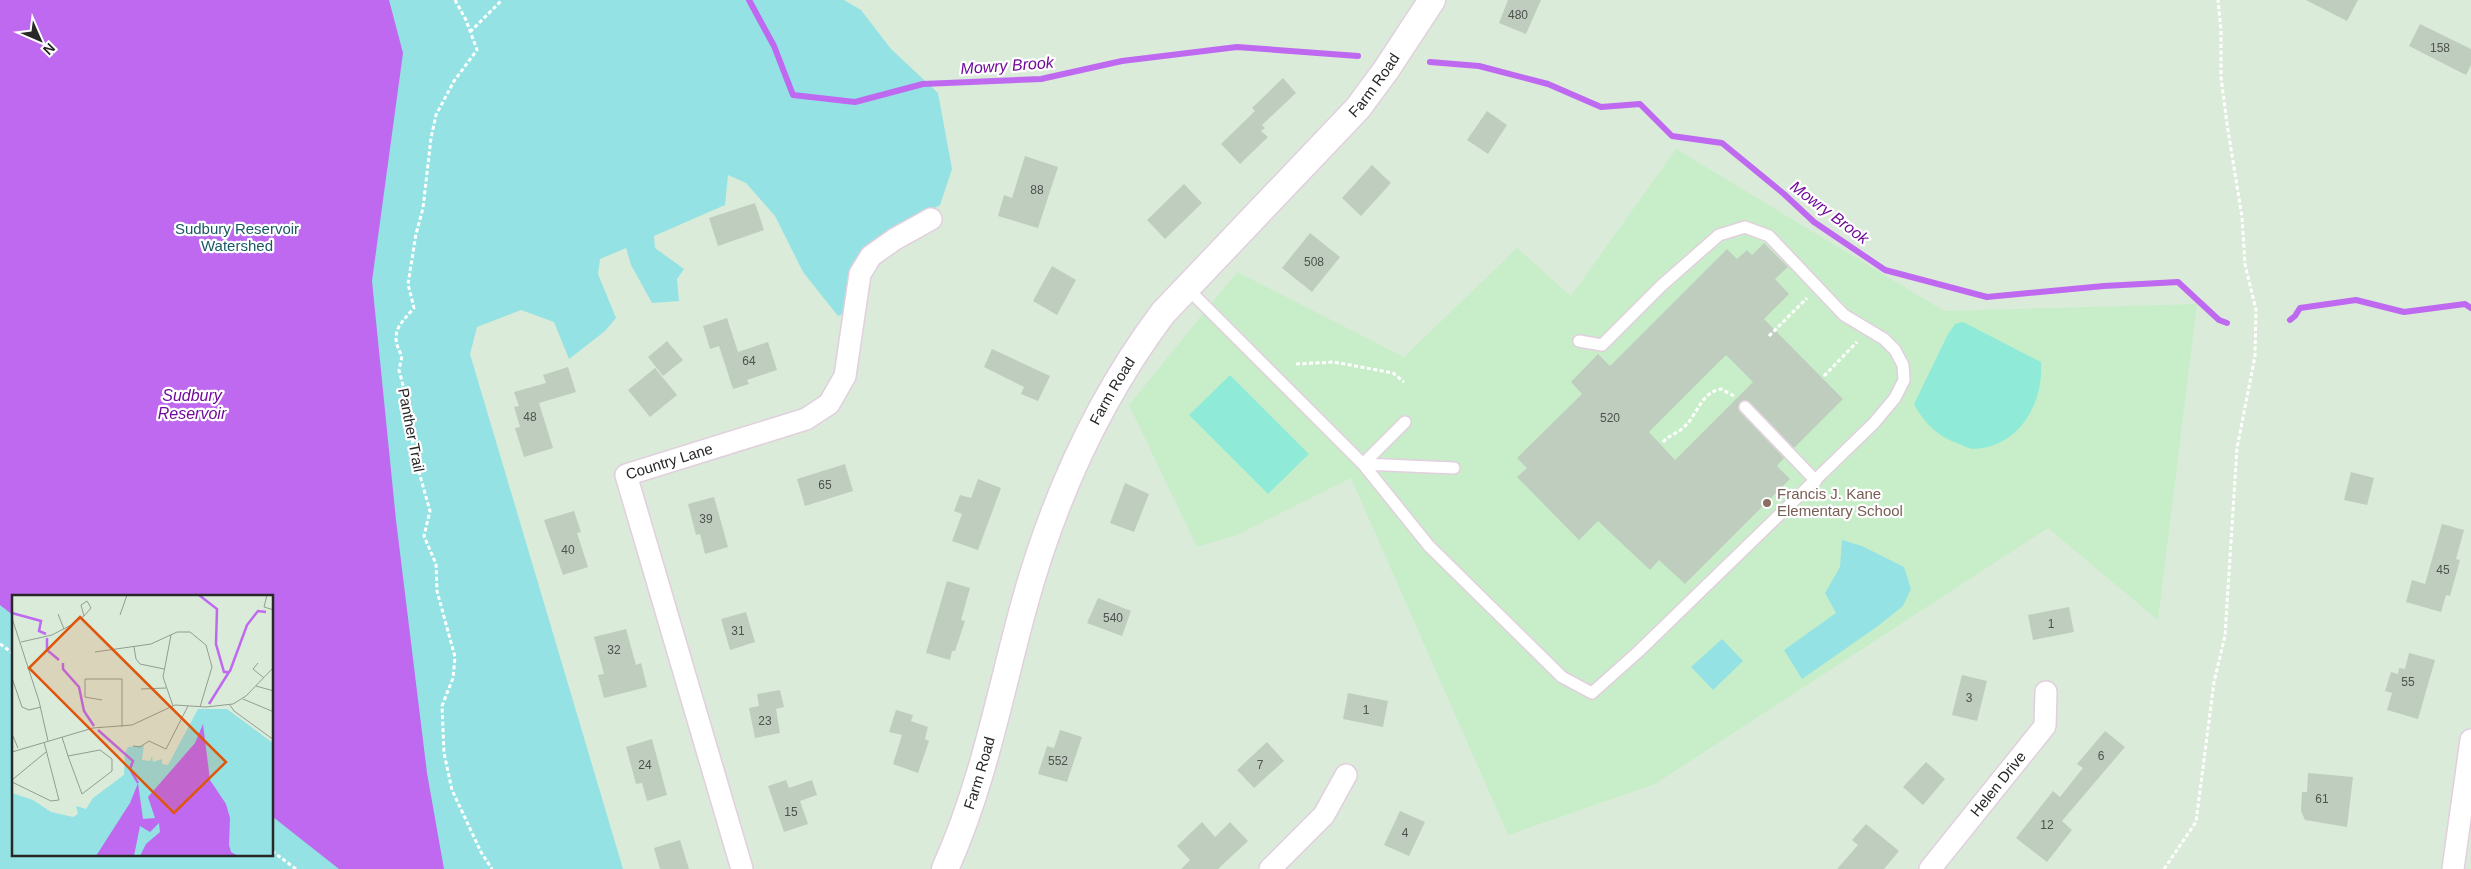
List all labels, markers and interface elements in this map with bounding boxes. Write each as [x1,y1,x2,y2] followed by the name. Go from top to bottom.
[1508,8,1528,22] house number: 480
[15,15,65,65] north arrow
[40,40,58,58] text: N
[2430,41,2450,55] house number: 158
[1345,50,1403,121] street label: Farm Road
[960,54,1055,77] water label: Mowry Brook
[1787,178,1873,248] water label: Mowry Brook
[1030,183,1044,197] house number: 88
[175,220,299,254] park label: Sudbury Reservoir Watershed
[1304,255,1324,269] house number: 508
[742,354,756,368] house number: 64
[1086,354,1138,427] street label: Farm Road
[158,387,227,422] water label: Sudbury Reservoir
[395,387,428,473] street label: Panther Trail
[523,410,537,424] house number: 48
[1600,411,1620,425] house number: 520
[624,440,715,483] street label: Country Lane
[818,478,832,492] house number: 65
[1777,485,1903,519] place label: Francis J. Kane Elementary School
[1761,497,1773,509] marker: Francis J. Kane Elementary School
[699,512,713,526] house number: 39
[561,543,575,557] house number: 40
[2436,563,2450,577] house number: 45
[12,595,274,856] inset map
[1103,611,1123,625] house number: 540
[2048,617,2055,631] house number: 1
[731,624,745,638] house number: 31
[607,643,621,657] house number: 32
[2401,675,2415,689] house number: 55
[1966,691,1973,705] house number: 3
[1363,703,1370,717] house number: 1
[758,714,772,728] house number: 23
[960,735,998,812] street label: Farm Road
[1967,748,2029,820] street label: Helen Drive
[2098,749,2105,763] house number: 6
[1048,754,1068,768] house number: 552
[638,758,652,772] house number: 24
[1257,758,1264,772] house number: 7
[2315,792,2329,806] house number: 61
[784,805,798,819] house number: 15
[2040,818,2054,832] house number: 12
[1402,826,1409,840] house number: 4

